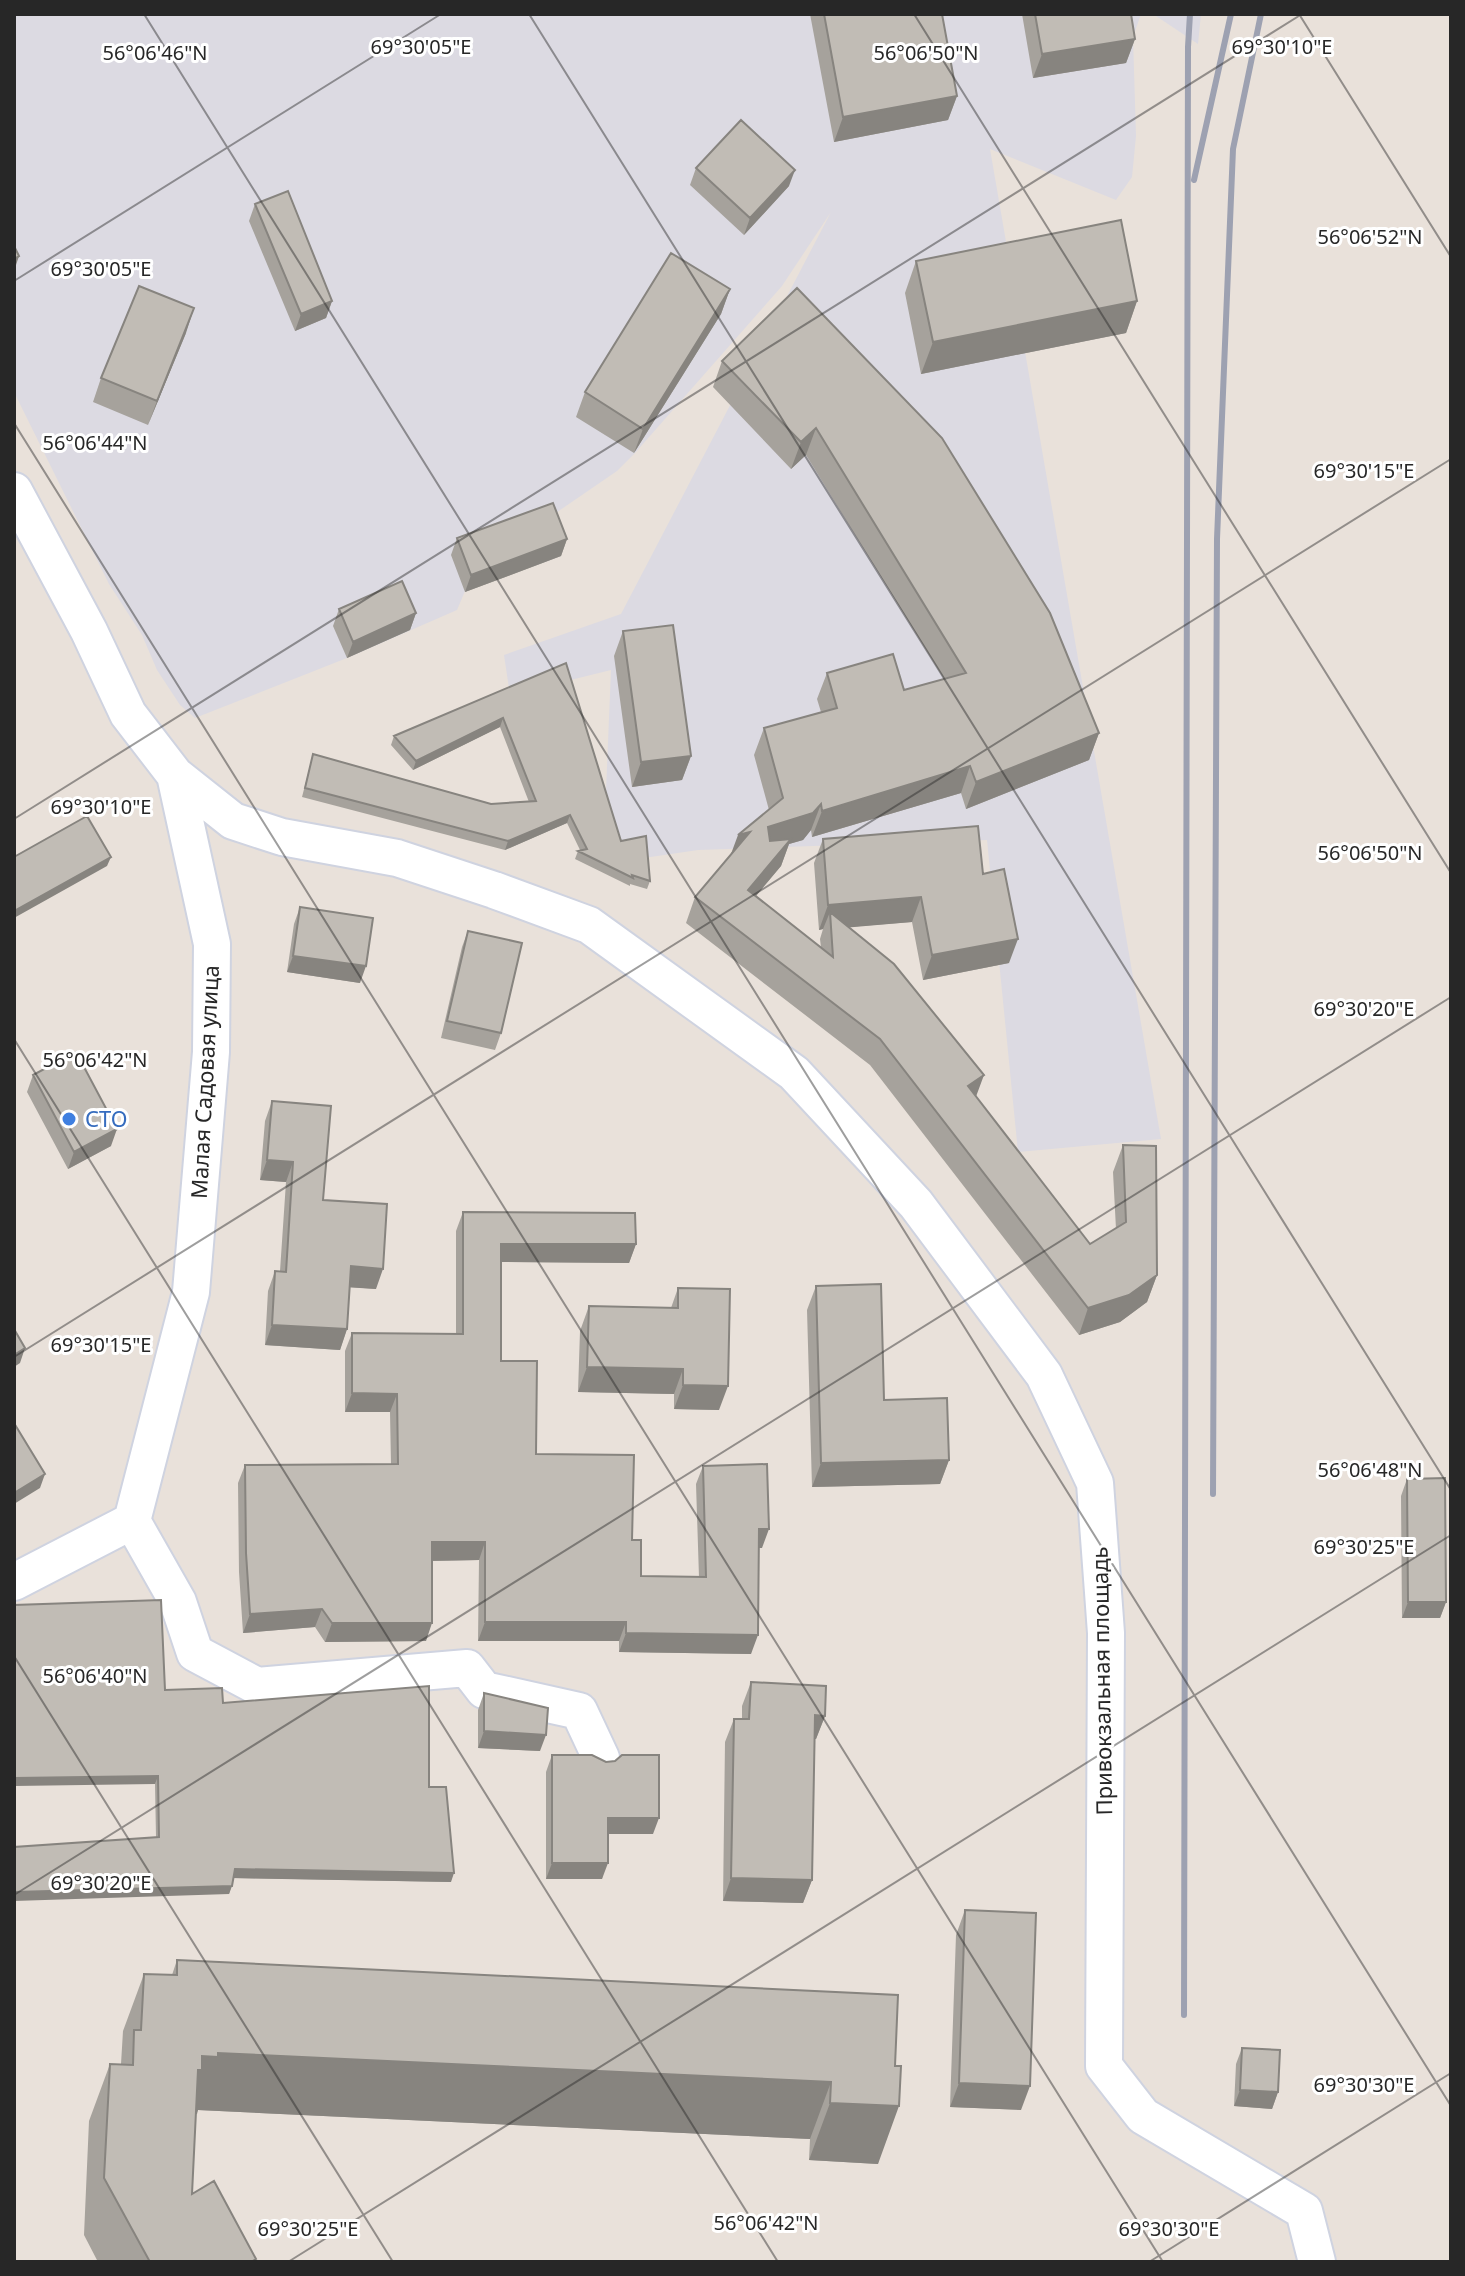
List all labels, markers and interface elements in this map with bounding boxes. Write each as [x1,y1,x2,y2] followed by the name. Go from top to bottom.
[371,33,471,60] text: 69°30'05"E
[1232,33,1332,60] text: 69°30'10"E
[102,39,208,66] text: 56°06'46"N
[873,39,979,66] text: 56°06'50"N
[1317,223,1423,250] text: 56°06'52"N
[51,255,151,282] text: 69°30'05"E
[42,429,148,456] text: 56°06'44"N
[1314,457,1414,484] text: 69°30'15"E
[51,793,151,820] text: 69°30'10"E
[1317,839,1423,866] text: 56°06'50"N
[183,964,225,1200] street label: Малая Садовая улица
[1314,995,1414,1022] text: 69°30'20"E
[42,1046,148,1073] text: 56°06'42"N
[85,1103,128,1133] place label: СТО
[60,1110,78,1128] marker: СТО
[51,1331,151,1358] text: 69°30'15"E
[1317,1456,1423,1483] text: 56°06'48"N
[1314,1533,1414,1560] text: 69°30'25"E
[1084,1546,1118,1816] street label: Привокзальная площадь
[42,1662,148,1689] text: 56°06'40"N
[51,1869,151,1896] text: 69°30'20"E
[1314,2071,1414,2098] text: 69°30'30"E
[713,2209,819,2236] text: 56°06'42"N
[258,2215,358,2242] text: 69°30'25"E
[1119,2215,1219,2242] text: 69°30'30"E

